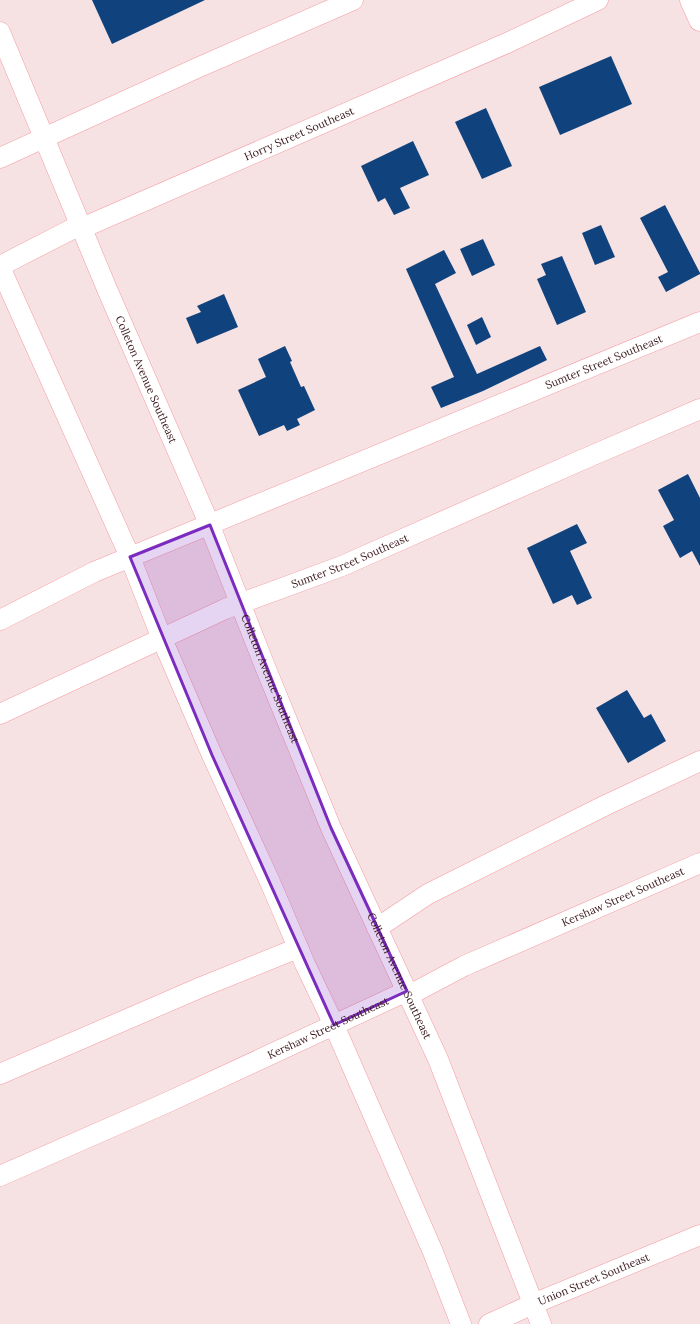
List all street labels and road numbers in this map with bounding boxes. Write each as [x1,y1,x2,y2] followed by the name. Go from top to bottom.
[242,103,357,164] street label: Horry Street Southeast
[112,313,181,446] street label: Colleton Avenue Southeast
[543,331,665,392] street label: Sumter Street Southeast
[289,530,411,591] street label: Sumter Street Southeast
[238,612,303,746] street label: Colleton Avenue Southeast
[559,863,687,930] street label: Kershaw Street Southeast
[364,910,435,1042] street label: Colleton Avenue Southeast
[265,993,392,1062] street label: Kershaw Street Southeast
[536,1249,652,1308] street label: Union Street Southeast

